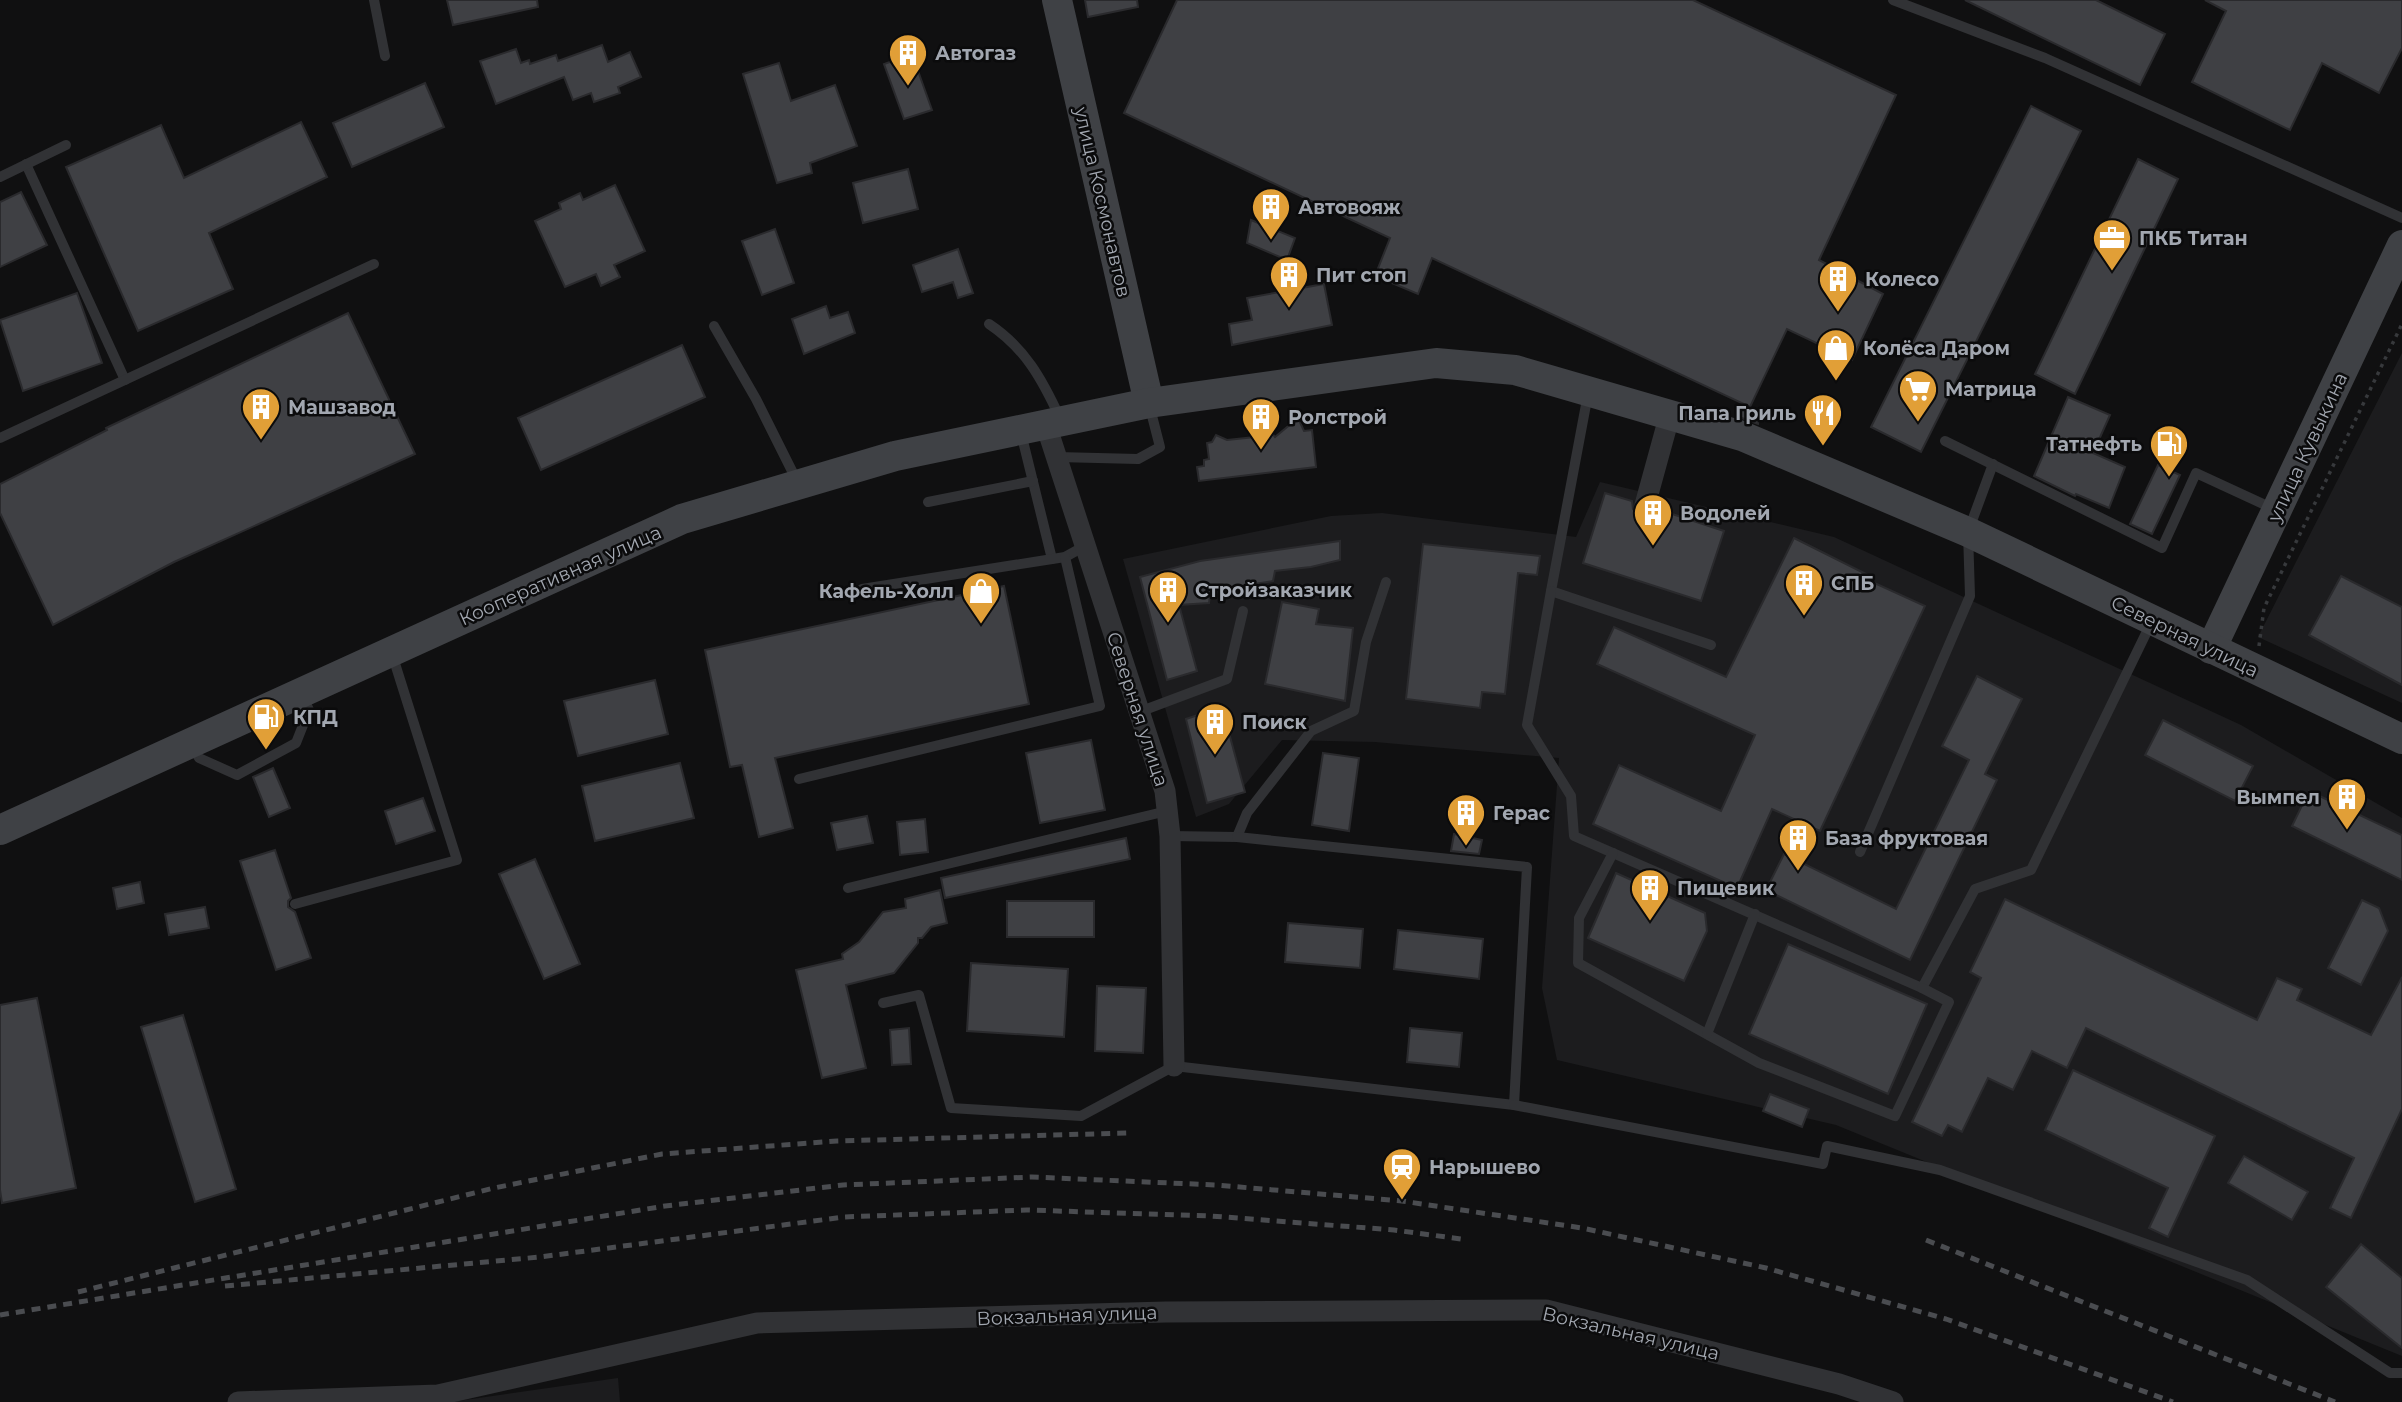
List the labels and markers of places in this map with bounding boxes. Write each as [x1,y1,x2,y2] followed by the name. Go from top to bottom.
[887,32,929,87] building icon: Автогаз
[935,42,1016,65] place label: Автогаз
[1250,186,1292,241] building icon: Автовояж
[1298,196,1401,219] place label: Автовояж
[2091,217,2133,272] office icon: ПКБ Титан
[2139,227,2248,250] place label: ПКБ Титан
[1268,254,1310,309] building icon: Пит стоп
[1817,258,1859,313] building icon: Колесо
[1316,264,1407,287] place label: Пит стоп
[1865,268,1939,291] place label: Колесо
[1815,327,1857,382] shop icon: Колёса Даром
[1863,337,2010,360] place label: Колёса Даром
[1897,368,1939,423] supermarket icon: Матрица
[1945,378,2036,401] place label: Матрица
[240,386,282,441] building icon: Машзавод
[1802,392,1844,447] restaurant icon: Папа Гриль
[288,396,396,419] place label: Машзавод
[1240,396,1282,451] building icon: Ролстрой
[1678,402,1796,425] place label: Папа Гриль
[1288,406,1387,429] place label: Ролстрой
[2148,423,2190,478] fuel station icon: Татнефть
[2046,433,2142,456] place label: Татнефть
[1632,492,1674,547] building icon: Водолей
[1680,502,1770,525] place label: Водолей
[1783,562,1825,617] building icon: СПБ
[1147,569,1189,624] building icon: Стройзаказчик
[960,570,1002,625] shop icon: Кафель-Холл
[1831,572,1874,595] place label: СПБ
[1195,579,1353,602] place label: Стройзаказчик
[819,580,954,603] place label: Кафель-Холл
[245,696,287,751] fuel station icon: КПД
[1194,701,1236,756] building icon: Поиск
[293,706,338,729] place label: КПД
[1242,711,1308,734] place label: Поиск
[2326,776,2368,831] building icon: Вымпел
[2236,786,2320,809] place label: Вымпел
[1445,792,1487,847] building icon: Герас
[1493,802,1550,825] place label: Герас
[1777,817,1819,872] building icon: База фруктовая
[1825,827,1988,850] place label: База фруктовая
[1629,867,1671,922] building icon: Пищевик
[1677,877,1775,900] place label: Пищевик
[1381,1146,1423,1201] station icon: Нарышево
[1429,1156,1540,1179] place label: Нарышево

